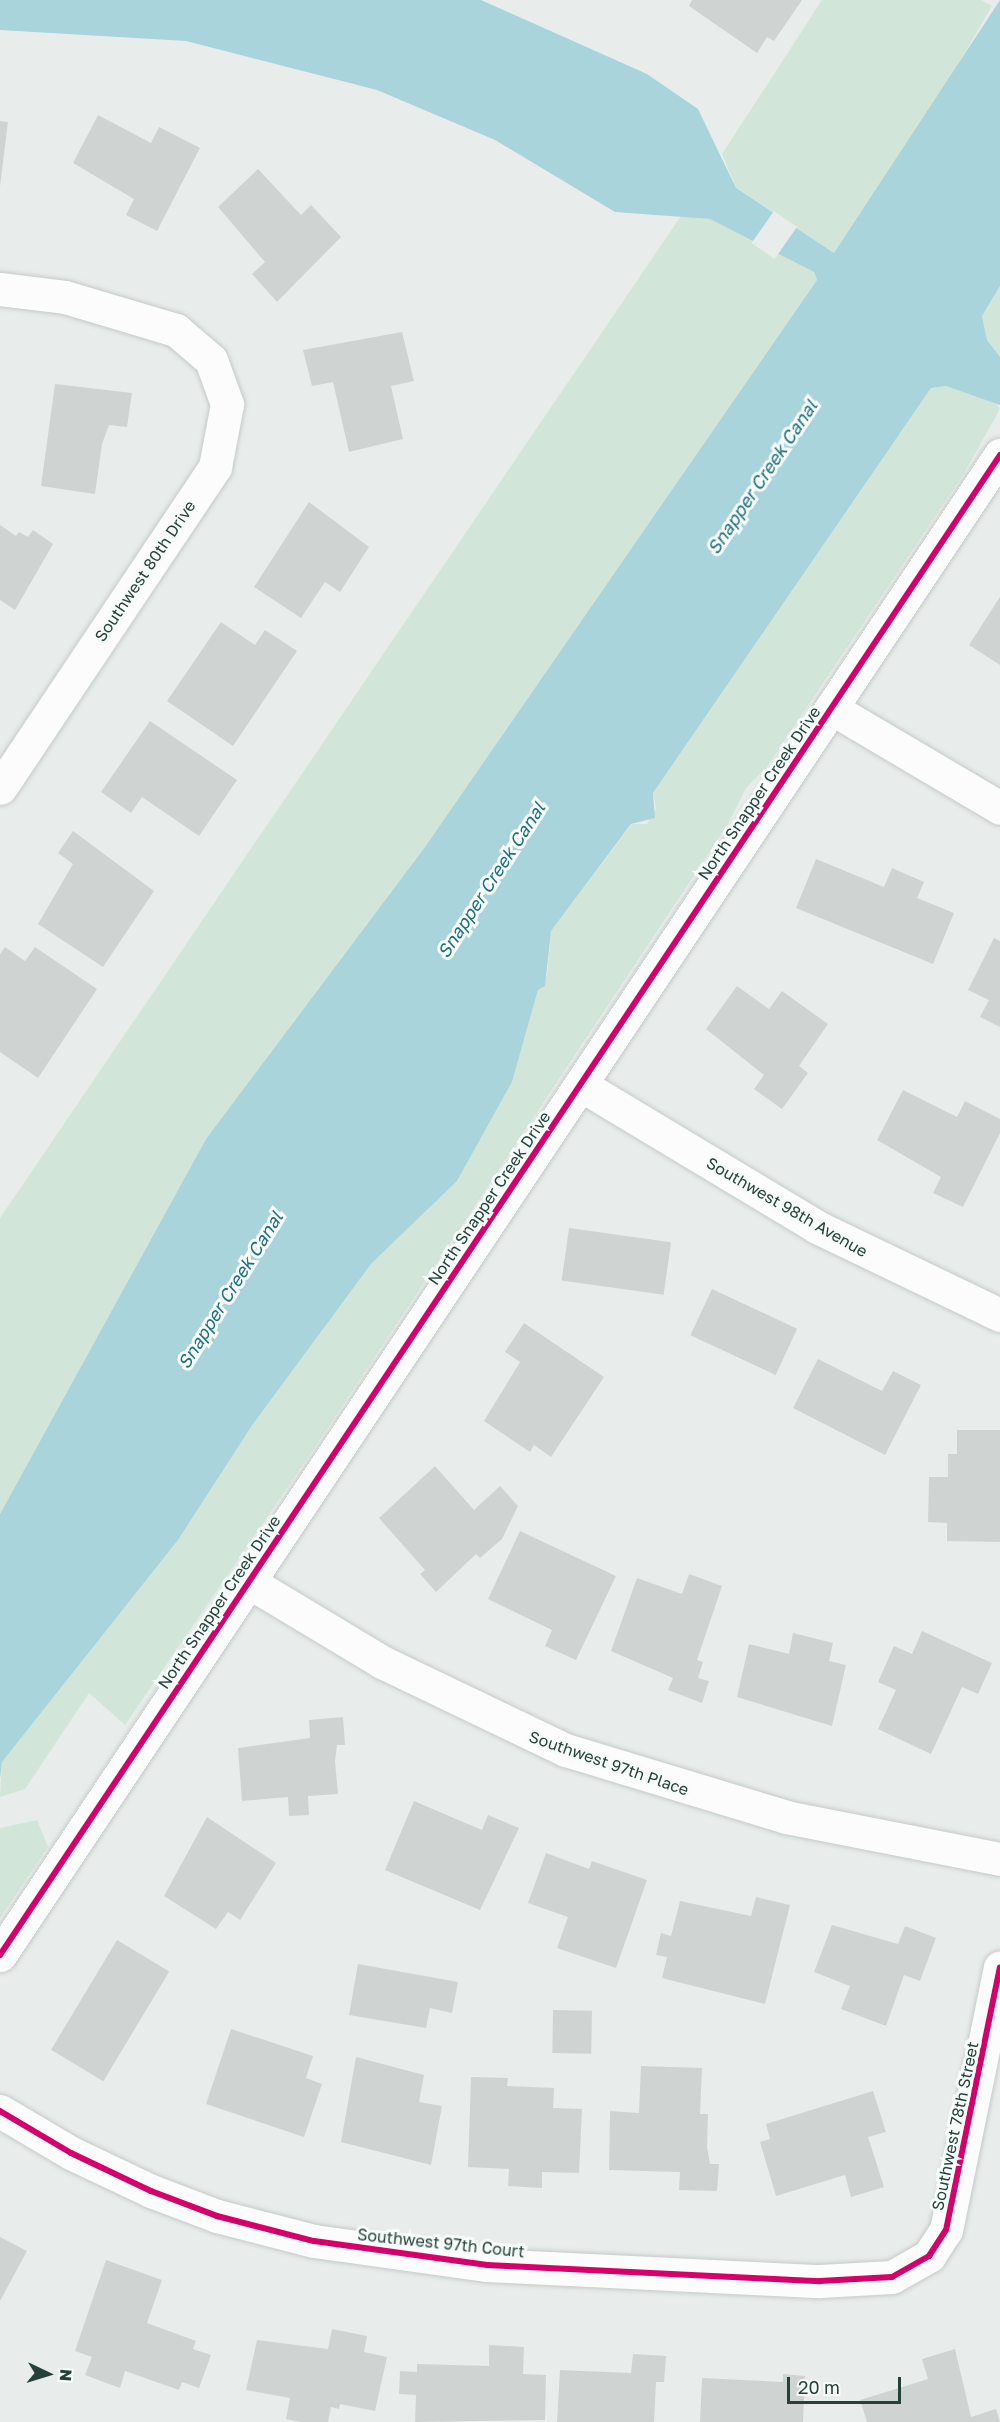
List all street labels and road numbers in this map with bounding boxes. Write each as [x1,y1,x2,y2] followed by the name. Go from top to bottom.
[91,497,199,645] street label: Southwest 80th Drive
[694,703,824,883] street label: North Snapper Creek Drive
[424,1108,554,1288] street label: North Snapper Creek Drive
[703,1153,871,1261] street label: Southwest 98th Avenue
[154,1512,284,1692] street label: North Snapper Creek Drive
[527,1727,691,1799] street label: Southwest 97th Place
[928,2040,982,2212] street label: Southwest 78th Street
[356,2225,526,2261] street label: Southwest 97th Court

